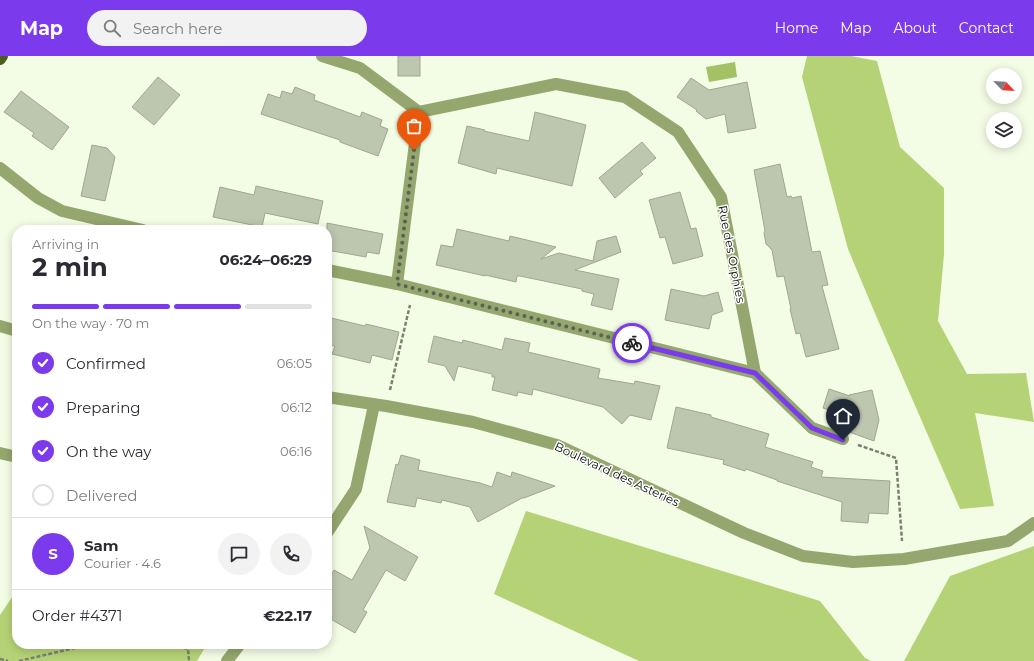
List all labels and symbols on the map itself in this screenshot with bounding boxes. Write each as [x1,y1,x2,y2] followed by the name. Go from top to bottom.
[986,68,1022,104] north arrow
[397,109,431,150] pin
[715,204,749,304] street label: Rue des Orphies
[612,323,652,363] courier
[826,399,860,440] pin
[552,438,682,510] street label: Boulevard des Asteries

